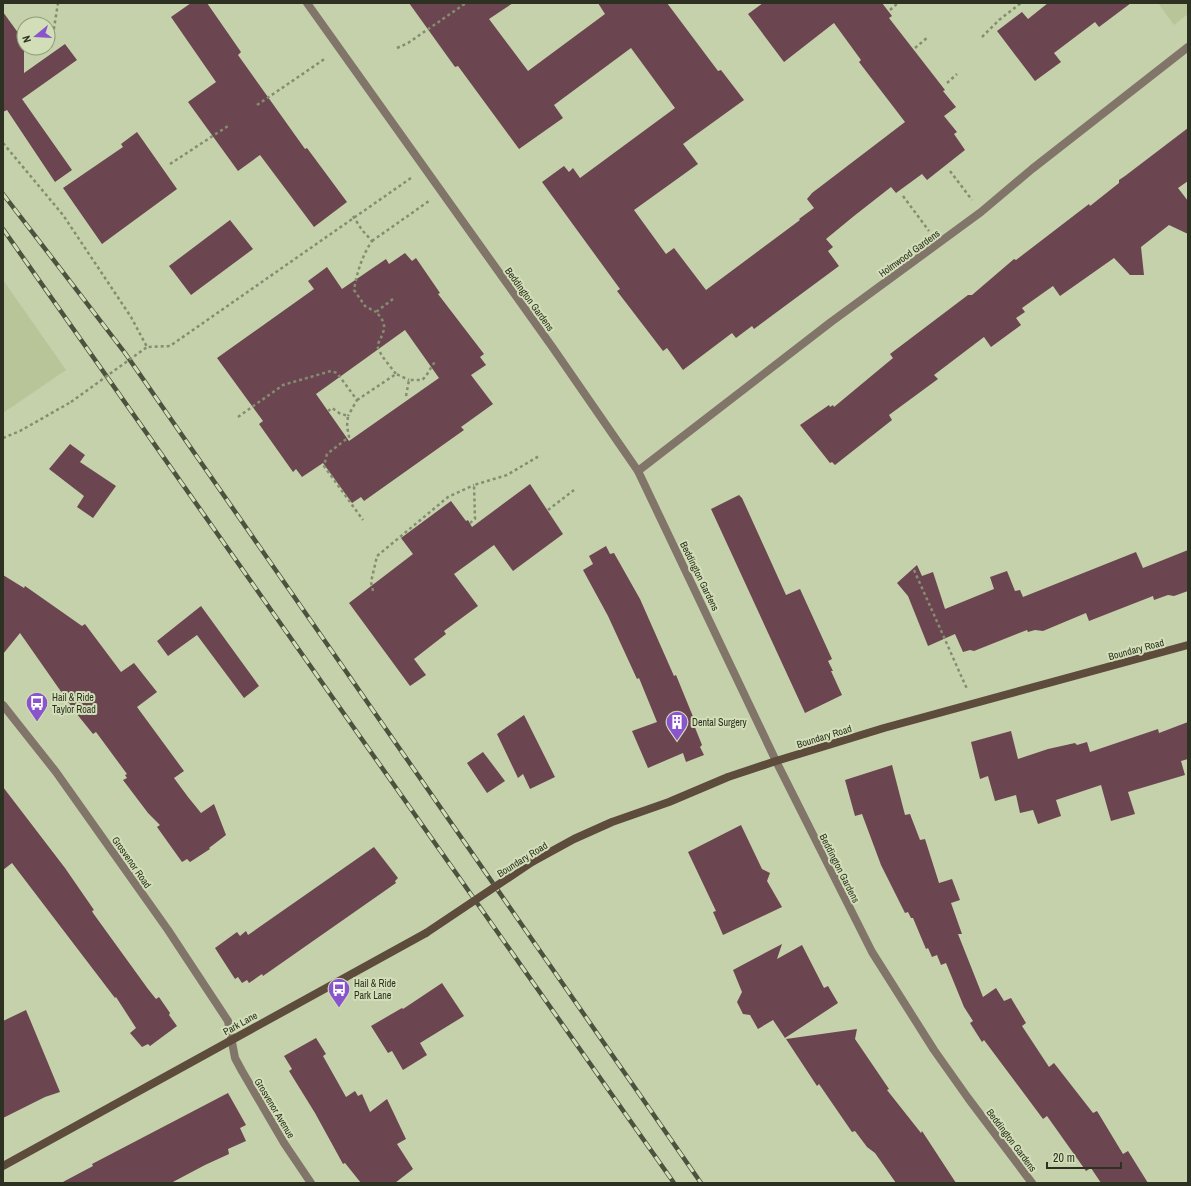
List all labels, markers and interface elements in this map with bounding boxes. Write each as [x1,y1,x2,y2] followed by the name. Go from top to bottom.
[16,16,56,56] north arrow
[19,34,34,44] text: N
[876,227,942,280] street label: Holmwood Gardens
[502,265,557,334] street label: Beddington Gardens
[677,539,722,613] street label: Beddington Gardens
[1107,636,1165,663] street label: Boundary Road
[24,690,50,723] bus stop icon: Hail & Ride Taylor Road
[52,691,96,716] place label: Hail & Ride Taylor Road
[664,709,690,742] building icon: Dental Surgery
[692,716,748,729] place label: Dental Surgery
[795,722,853,751] street label: Boundary Road
[817,832,863,905] street label: Beddington Gardens
[109,834,154,891] street label: Grosvenor Road
[495,839,550,880] street label: Boundary Road
[326,976,352,1009] bus stop icon: Hail & Ride Park Lane
[354,977,396,1002] place label: Hail & Ride Park Lane
[221,1008,260,1038] street label: Park Lane
[252,1076,298,1141] street label: Grosvenor Avenue
[984,1106,1040,1174] street label: Beddington Gardens
[1047,1144,1121,1170] scale bar
[1053,1150,1075,1166] text: 20 m

